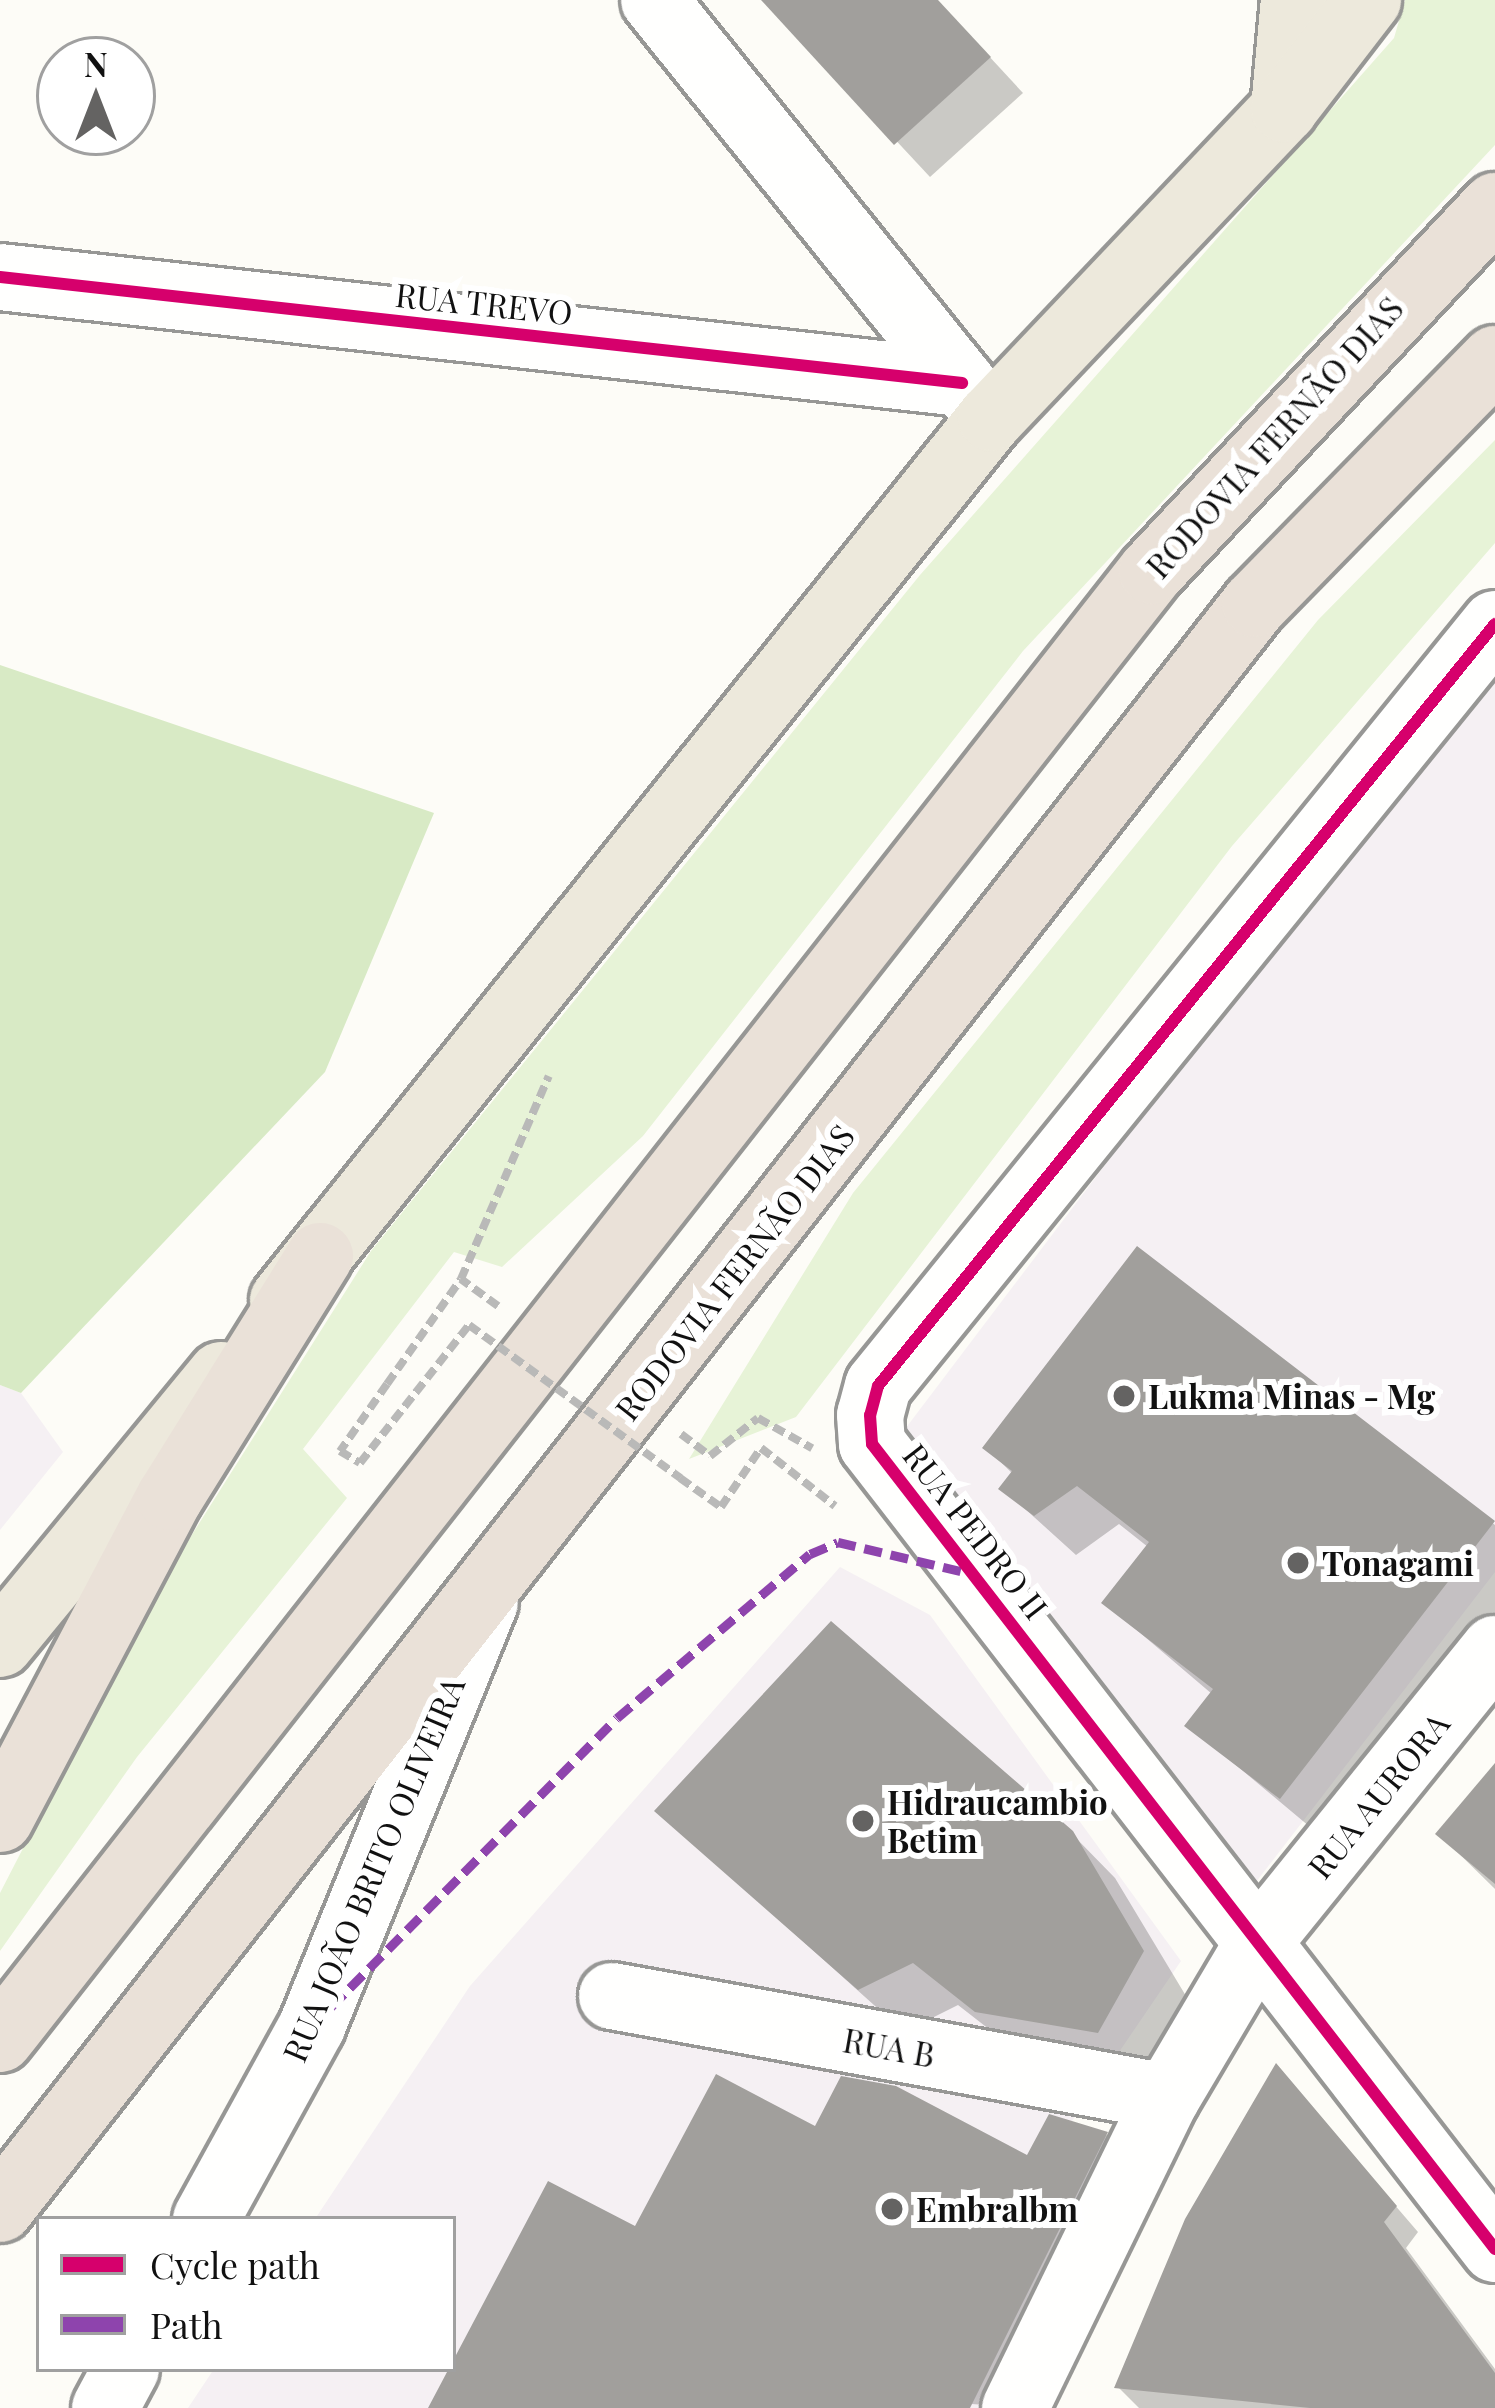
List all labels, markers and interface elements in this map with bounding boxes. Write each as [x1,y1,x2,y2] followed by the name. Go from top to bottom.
[36,36,156,156] north arrow
[84,41,108,85] text: N
[393,274,575,332] street label: RUA TREVO
[1137,288,1411,586] street label: RODOVIA FERNÃO DIAS
[606,1116,862,1428] street label: RODOVIA FERNÃO DIAS
[1148,1376,1436,1416] place label: Lukma Minas - Mg
[1111,1383,1137,1409] marker: Lukma Minas - Mg
[895,1436,1057,1626] street label: RUA PEDRO II
[1322,1543,1474,1583] place label: Tonagami
[1285,1550,1311,1576] marker: Tonagami
[274,1671,472,2067] street label: RUA JOÃO BRITO OLIVEIRA
[1299,1704,1457,1886] street label: RUA AURORA
[887,1782,1108,1860] place label: Hidraucambio Betim
[850,1808,876,1834] marker: Hidraucambio Betim
[840,2019,938,2075] street label: RUA B
[916,2189,1078,2229] place label: Embralbm
[879,2196,905,2222] marker: Embralbm
[36,2216,456,2372] legend
[150,2240,320,2288] text: Cycle path
[150,2300,223,2348] text: Path

